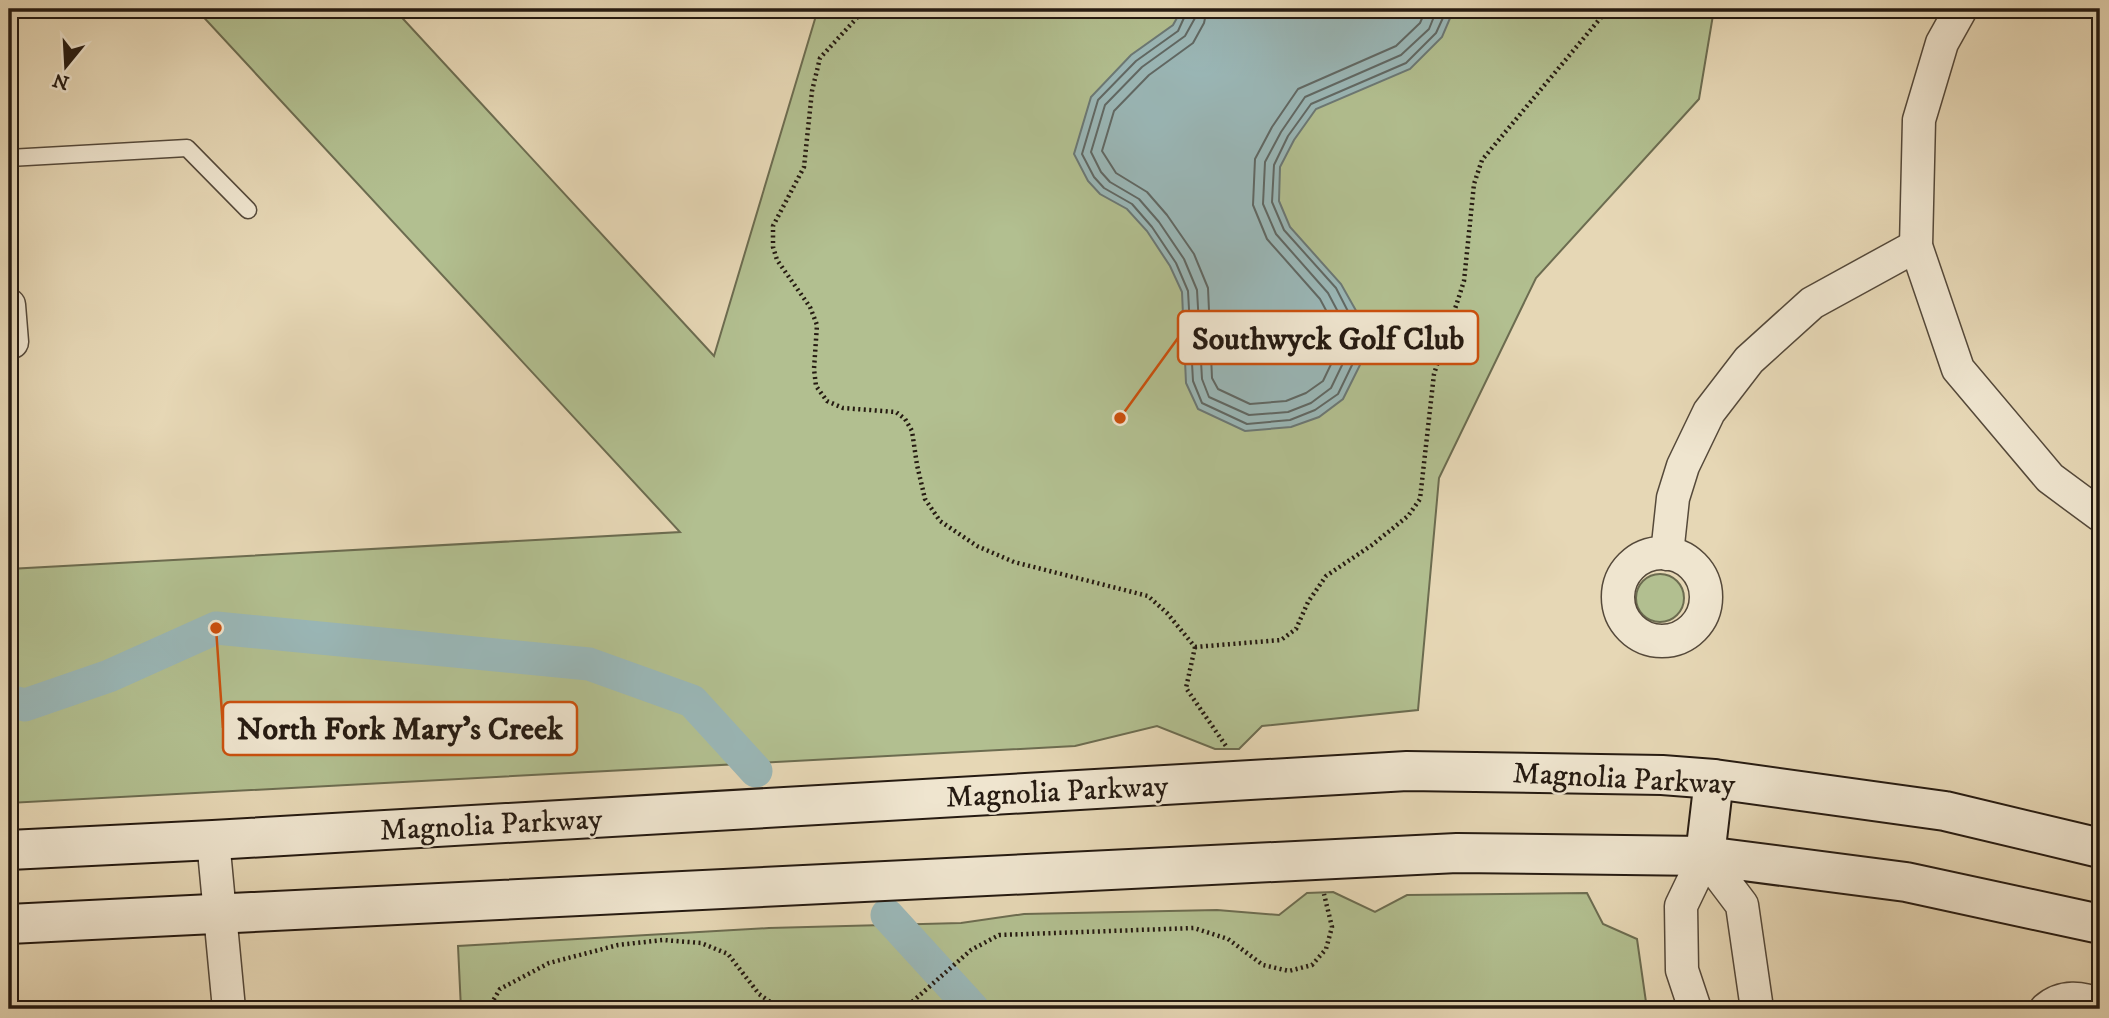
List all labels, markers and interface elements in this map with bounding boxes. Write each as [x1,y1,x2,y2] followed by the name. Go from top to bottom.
[32,32,102,102] north arrow
[50,67,72,94] text: N
[1178,311,1478,364] callout: Southwyck Golf Club
[1192,320,1464,360] text: Southwyck Golf Club
[223,702,577,755] callout: North Fork Mary's Creek
[237,710,564,750] text: North Fork Mary's Creek
[1512,755,1737,804] street label: Magnolia Parkway
[945,768,1170,817] street label: Magnolia Parkway
[379,801,604,850] street label: Magnolia Parkway

